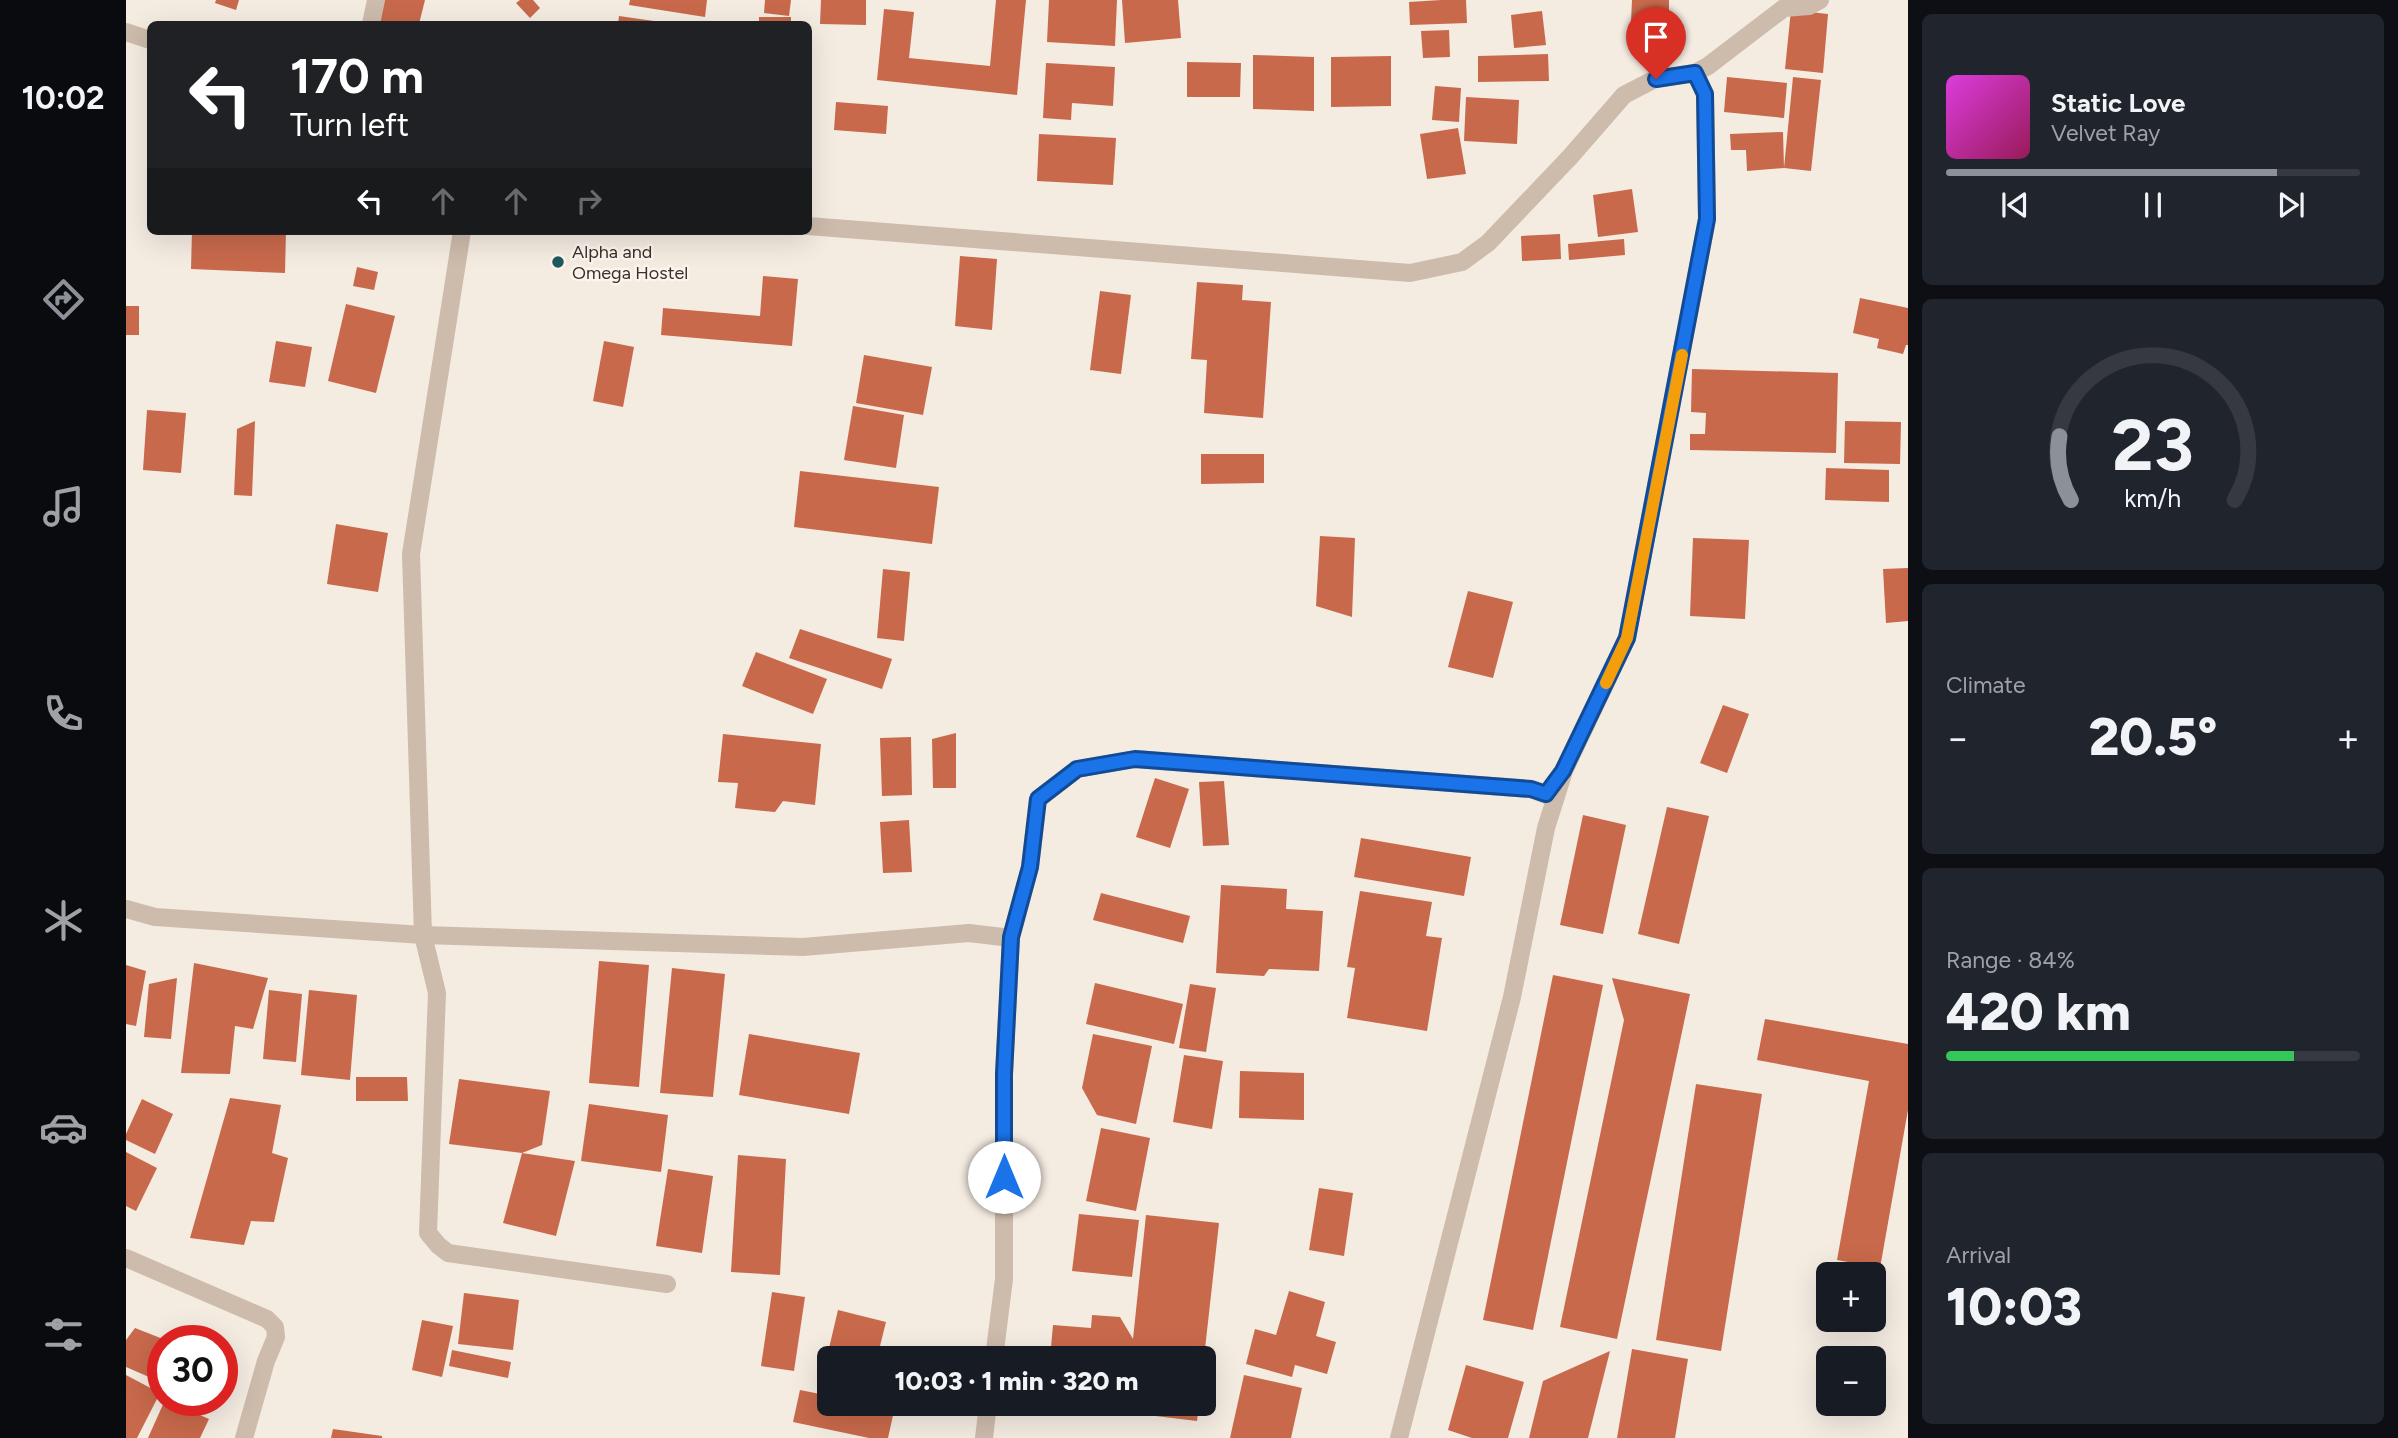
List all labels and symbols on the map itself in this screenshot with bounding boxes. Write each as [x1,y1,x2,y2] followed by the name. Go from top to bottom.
[1626,7,1686,79] pin
[572,241,688,284] place label: Alpha and Omega Hostel
[550,254,566,270] marker: Alpha and Omega Hostel
[967,1140,1041,1214] position arrow
[147,1325,238,1416] speed limit sign: 30

